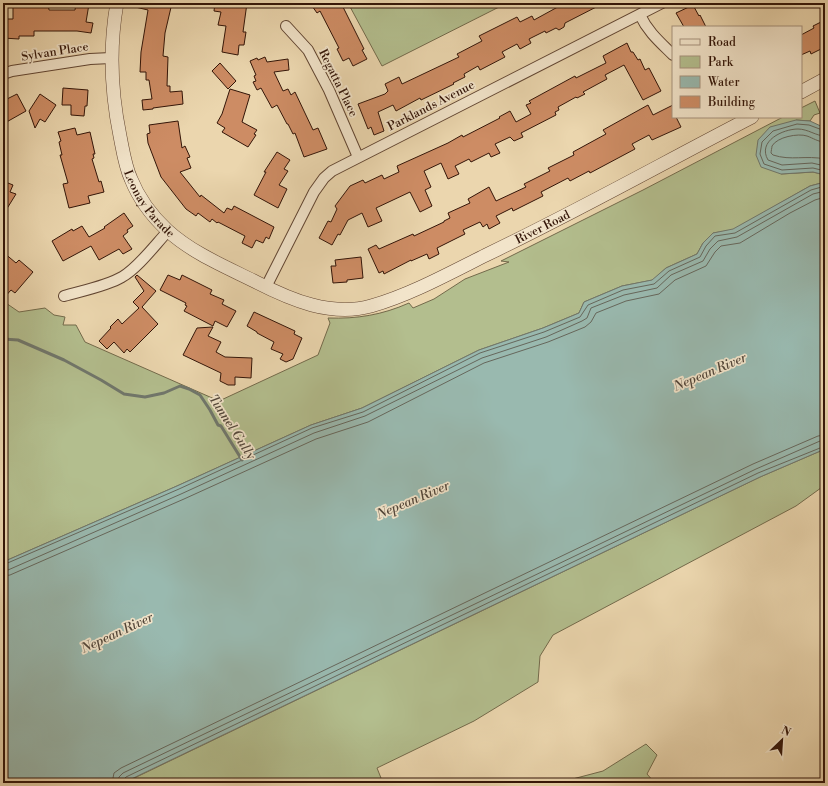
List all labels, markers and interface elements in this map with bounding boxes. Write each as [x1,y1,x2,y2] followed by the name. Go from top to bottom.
[672,26,802,118] legend
[708,35,736,50] text: Road
[20,39,90,65] street label: Sylvan Place
[315,47,361,119] street label: Regatta Place
[708,55,734,70] text: Park
[707,75,740,90] text: Water
[385,78,477,134] street label: Parklands Avenue
[707,95,756,110] text: Building
[121,168,178,241] street label: Leonay Parade
[513,207,573,247] street label: River Road
[670,349,749,395] water label: Nepean River
[205,391,259,463] water label: Tunnel Gully
[373,477,452,523] water label: Nepean River
[77,609,156,657] water label: Nepean River
[762,720,802,760] north arrow
[779,724,793,740] text: N

